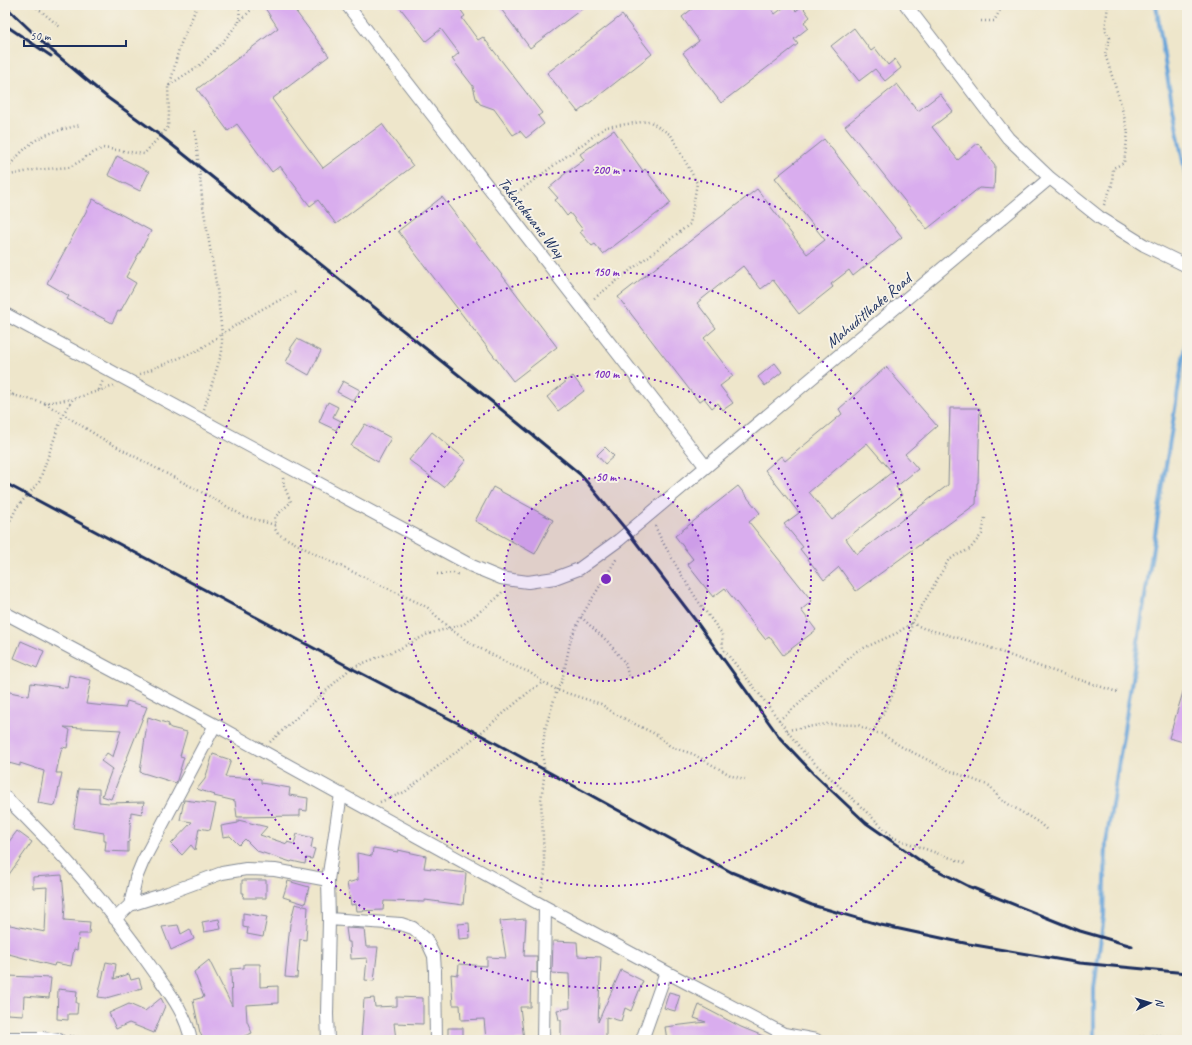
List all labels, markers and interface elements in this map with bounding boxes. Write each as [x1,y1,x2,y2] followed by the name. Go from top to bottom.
[24,22,126,48] scale bar
[30,28,52,44] text: 50 m
[593,162,620,178] text: 200 m
[493,173,570,263] street label: Takatokwane Way
[593,264,620,280] text: 150 m
[822,267,918,352] street label: Mahuditlhake Road
[593,366,620,382] text: 100 m
[596,469,617,485] text: 50 m
[599,572,613,586] centre of rings
[1130,983,1170,1023] north arrow
[1153,998,1167,1008] text: N

